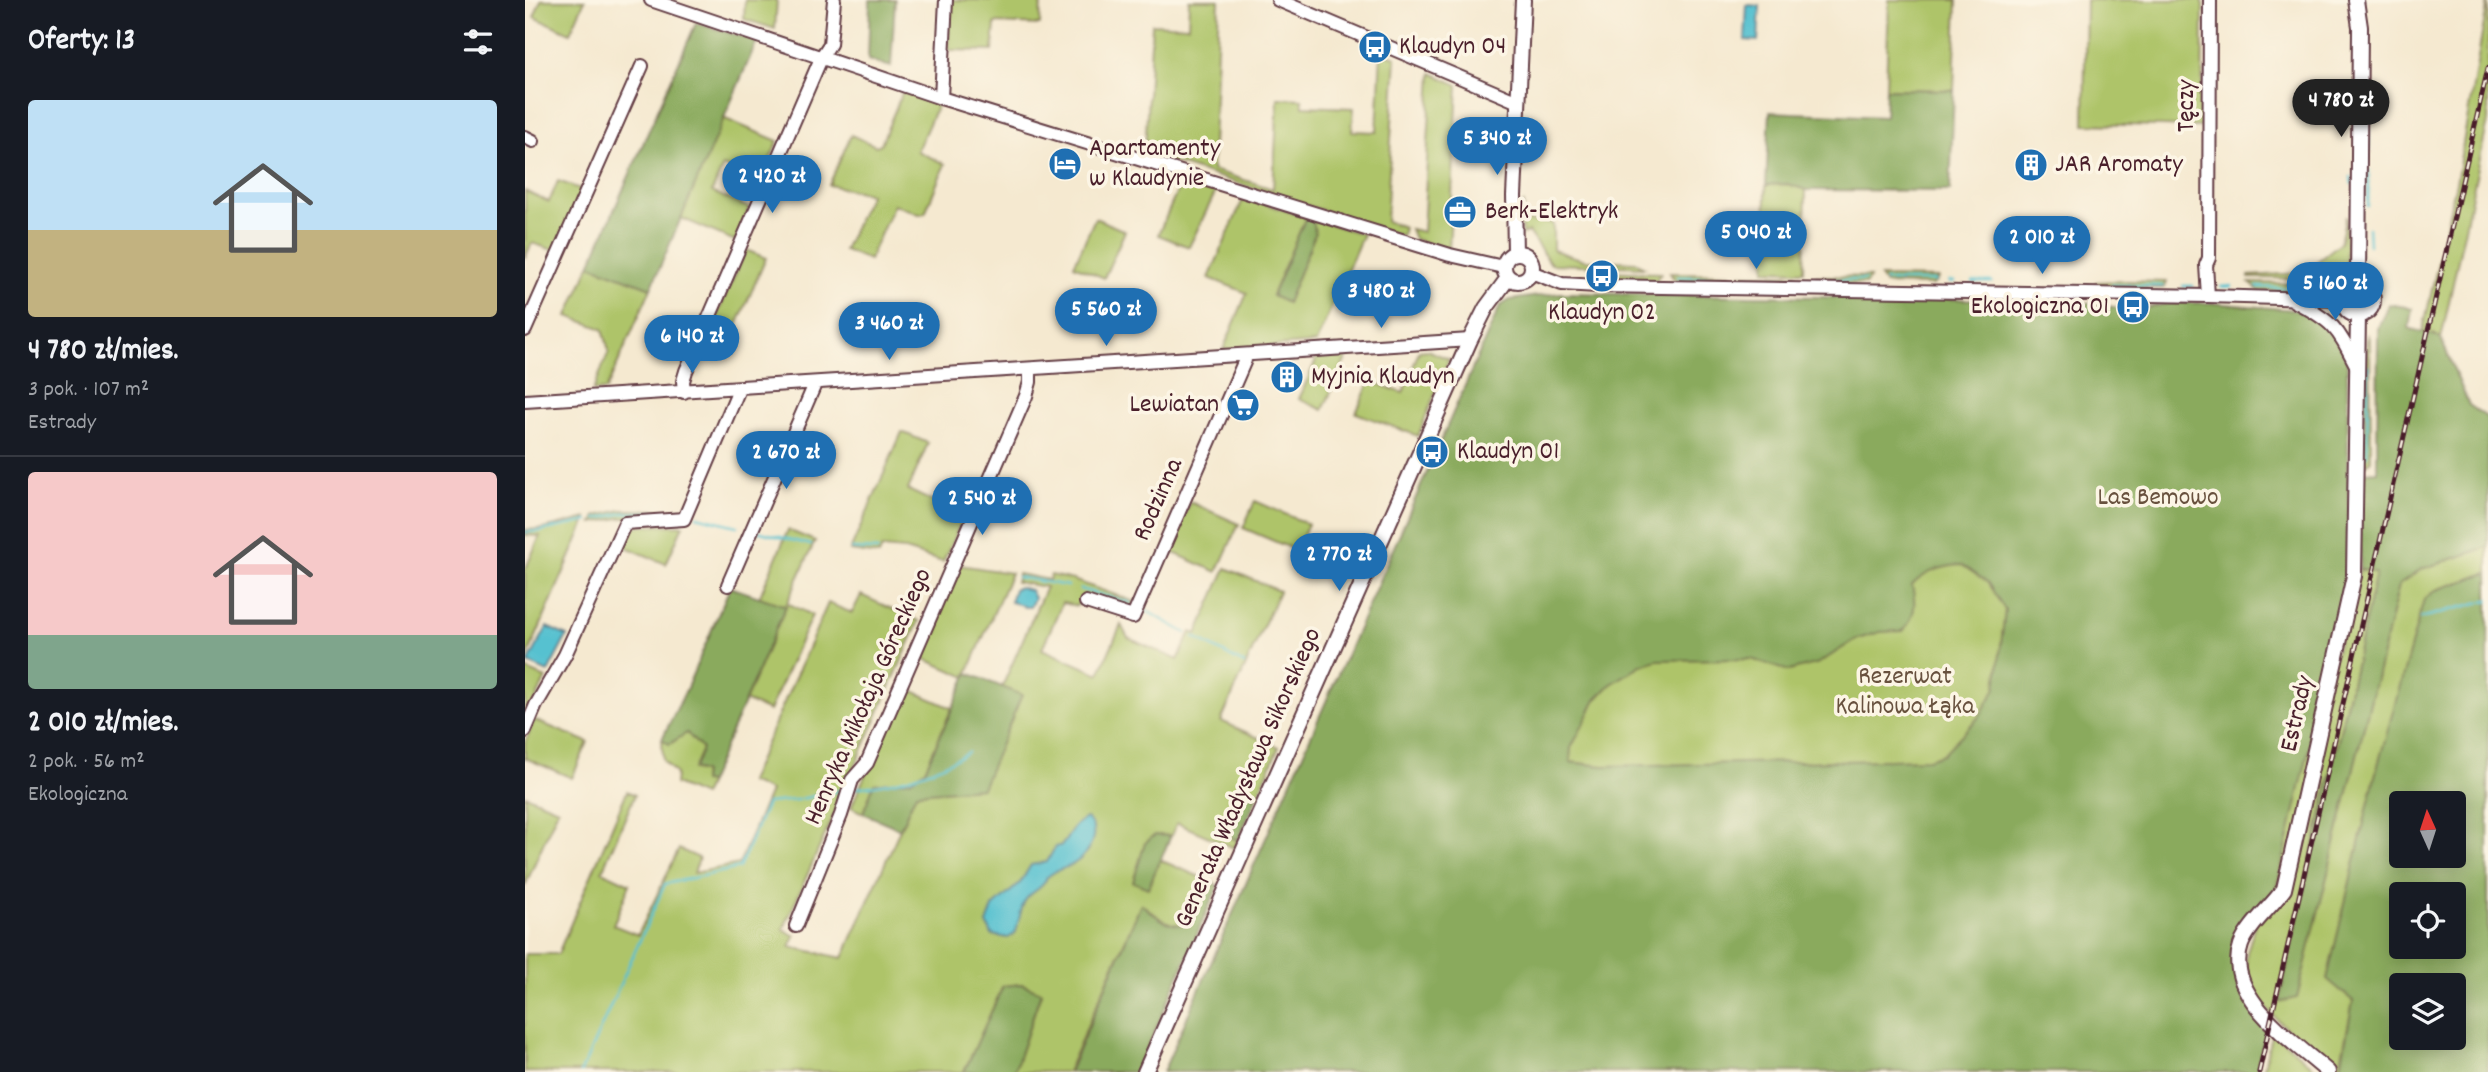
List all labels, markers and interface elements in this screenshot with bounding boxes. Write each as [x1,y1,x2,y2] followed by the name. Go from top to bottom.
[28,21,135,64] text: Oferty: 13
[459,23,497,61] icon: filters
[1356,28,1394,66] bus stop icon: Klaudyn 04
[1399,29,1506,66] place label: Klaudyn 04
[2169,79,2206,132] street label: Tęczy
[2269,80,2413,139] pin: 4 780 zł
[2308,85,2374,118] text: 4 780 zł
[1425,118,1569,177] pin: 5 340 zł
[1463,123,1531,156] text: 5 340 zł
[1089,131,1221,198] place label: Apartamenty w Klaudynie
[200,145,326,271] icon: home
[1046,145,1084,183] hotel icon: Apartamenty w Klaudynie
[2012,146,2050,184] building icon: JAR Aromaty
[2055,147,2183,184] place label: JAR Aromaty
[700,156,844,215] pin: 2 420 zł
[738,161,806,194] text: 2 420 zł
[1441,193,1479,231] office icon: Berk-Elektryk
[1485,194,1618,231] place label: Berk-Elektryk
[1684,212,1828,271] pin: 5 040 zł
[1970,216,2114,276] pin: 2 010 zł
[1721,217,1791,250] text: 5 040 zł
[2009,222,2075,255] text: 2 010 zł
[1583,257,1621,295] bus stop icon: Klaudyn 02
[2263,262,2407,322] pin: 5 160 zł
[2303,268,2367,301] text: 5 160 zł
[1309,270,1453,330] pin: 3 480 zł
[1348,276,1414,309] text: 3 480 zł
[1034,288,1178,348] pin: 5 560 zł
[2114,288,2152,326] bus stop icon: Ekologiczna 01
[1971,289,2109,326] place label: Ekologiczna 01
[1071,294,1141,327] text: 5 560 zł
[1548,295,1656,332] place label: Klaudyn 02
[817,302,961,362] pin: 3 460 zł
[855,308,923,341] text: 3 460 zł
[620,316,764,375] pin: 6 140 zł
[660,321,724,354] text: 6 140 zł
[28,331,179,374] text: 4 780 zł/mies.
[1268,358,1306,396] building icon: Myjnia Klaudyn
[1311,359,1455,396] place label: Myjnia Klaudyn
[28,374,149,407] text: 3 pok. · 107 m²
[1224,386,1262,424] supermarket icon: Lewiatan
[1129,387,1219,424] place label: Lewiatan
[28,407,96,440] text: Estrady
[714,432,858,491] pin: 2 670 zł
[1413,433,1451,471] bus stop icon: Klaudyn 01
[1457,434,1559,471] place label: Klaudyn 01
[752,437,820,470] text: 2 670 zł
[1124,452,1194,547] street label: Rodzinna
[910,477,1054,537] pin: 2 540 zł
[2097,480,2219,517] park label: Las Bemowo
[948,483,1016,516] text: 2 540 zł
[200,517,326,643] icon: home
[1267,534,1411,593] pin: 2 770 zł
[1306,539,1372,572] text: 2 770 zł
[796,563,942,831] street label: Henryka Mikołaja Góreckiego
[1166,622,1332,934] street label: Generała Władysława Sikorskiego
[1836,659,1975,726] park label: Rezerwat Kalinowa Łąka
[2271,672,2325,756] street label: Estrady
[28,703,179,746] text: 2 010 zł/mies.
[28,746,145,779] text: 2 pok. · 56 m²
[28,779,128,812] text: Ekologiczna
[2389,791,2466,868] north arrow
[2389,791,2466,1050] map controls
[2389,882,2466,959] button: locate
[2389,973,2466,1050] button: layers

